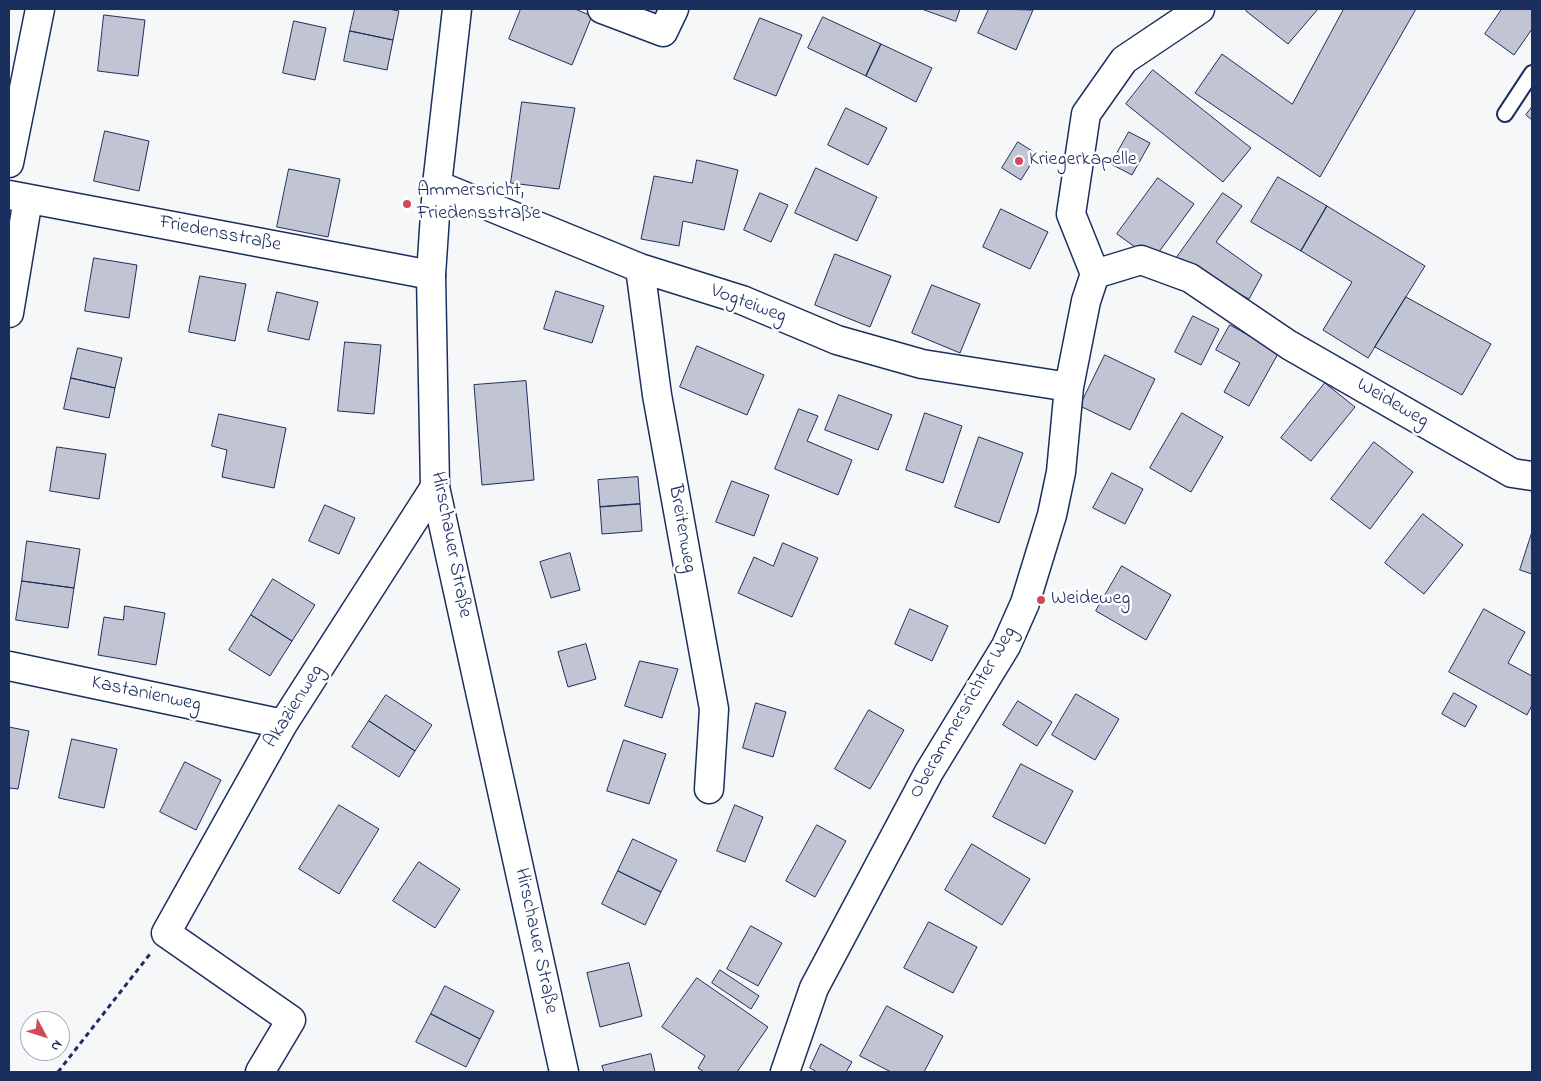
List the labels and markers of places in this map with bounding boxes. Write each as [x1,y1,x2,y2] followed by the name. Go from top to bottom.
[1029,149,1137,173] place label: Kriegerkapelle
[1013,155,1025,167] marker: Kriegerkapelle
[417,180,541,227] place label: Ammersricht, Friedensstraße
[401,198,413,210] marker: Ammersricht, Friedensstraße
[1051,588,1130,612] place label: Weideweg
[1035,594,1047,606] marker: Weideweg

